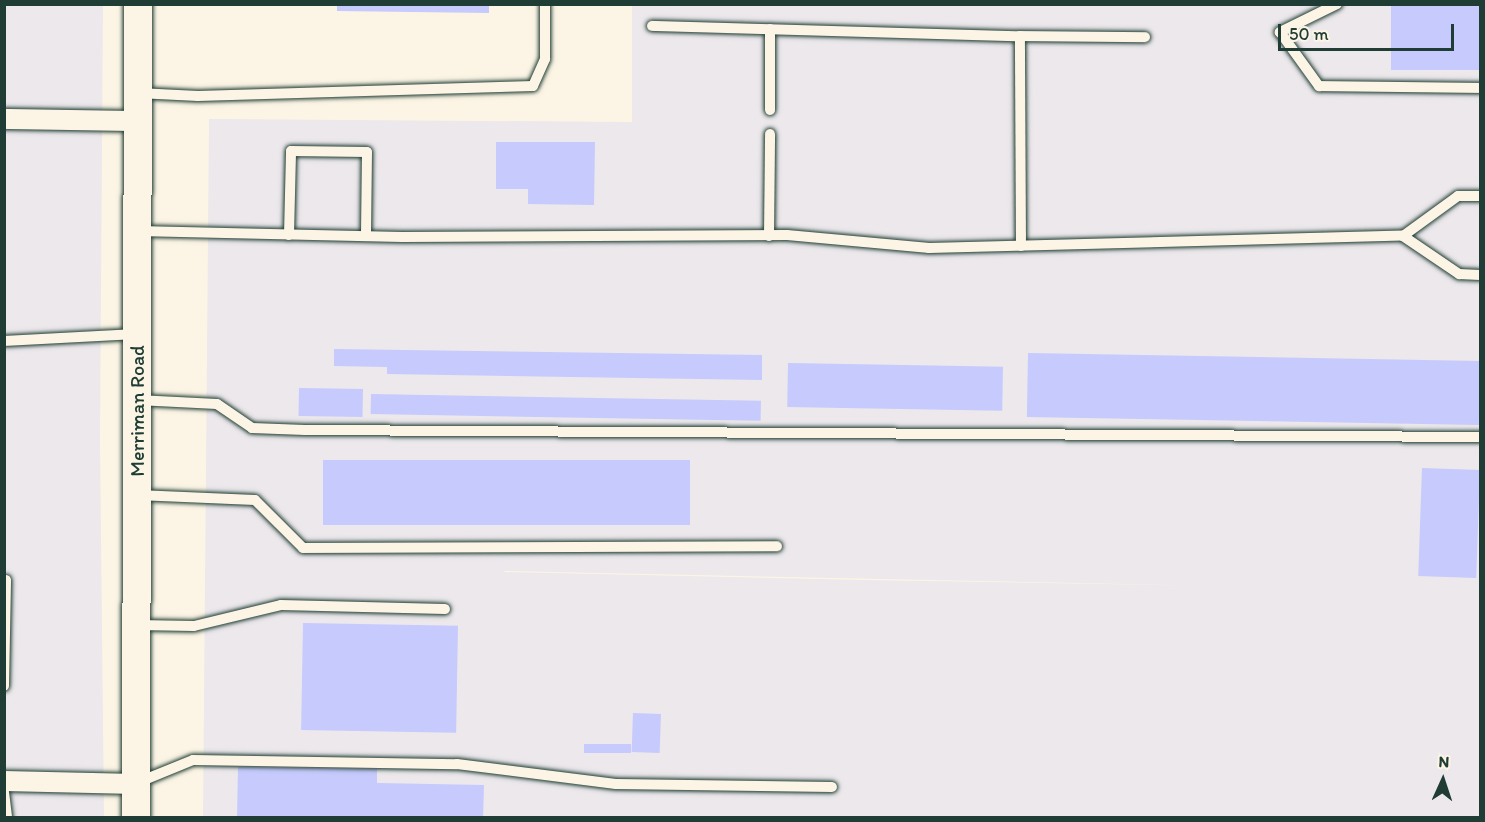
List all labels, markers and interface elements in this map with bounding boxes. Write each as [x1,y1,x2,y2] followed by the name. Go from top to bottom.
[1281,12,1456,50] scale bar
[1289,23,1329,45] text: 50 m
[125,345,149,477] street label: Merriman Road
[1413,750,1473,810] north arrow
[1438,752,1450,771] text: N

